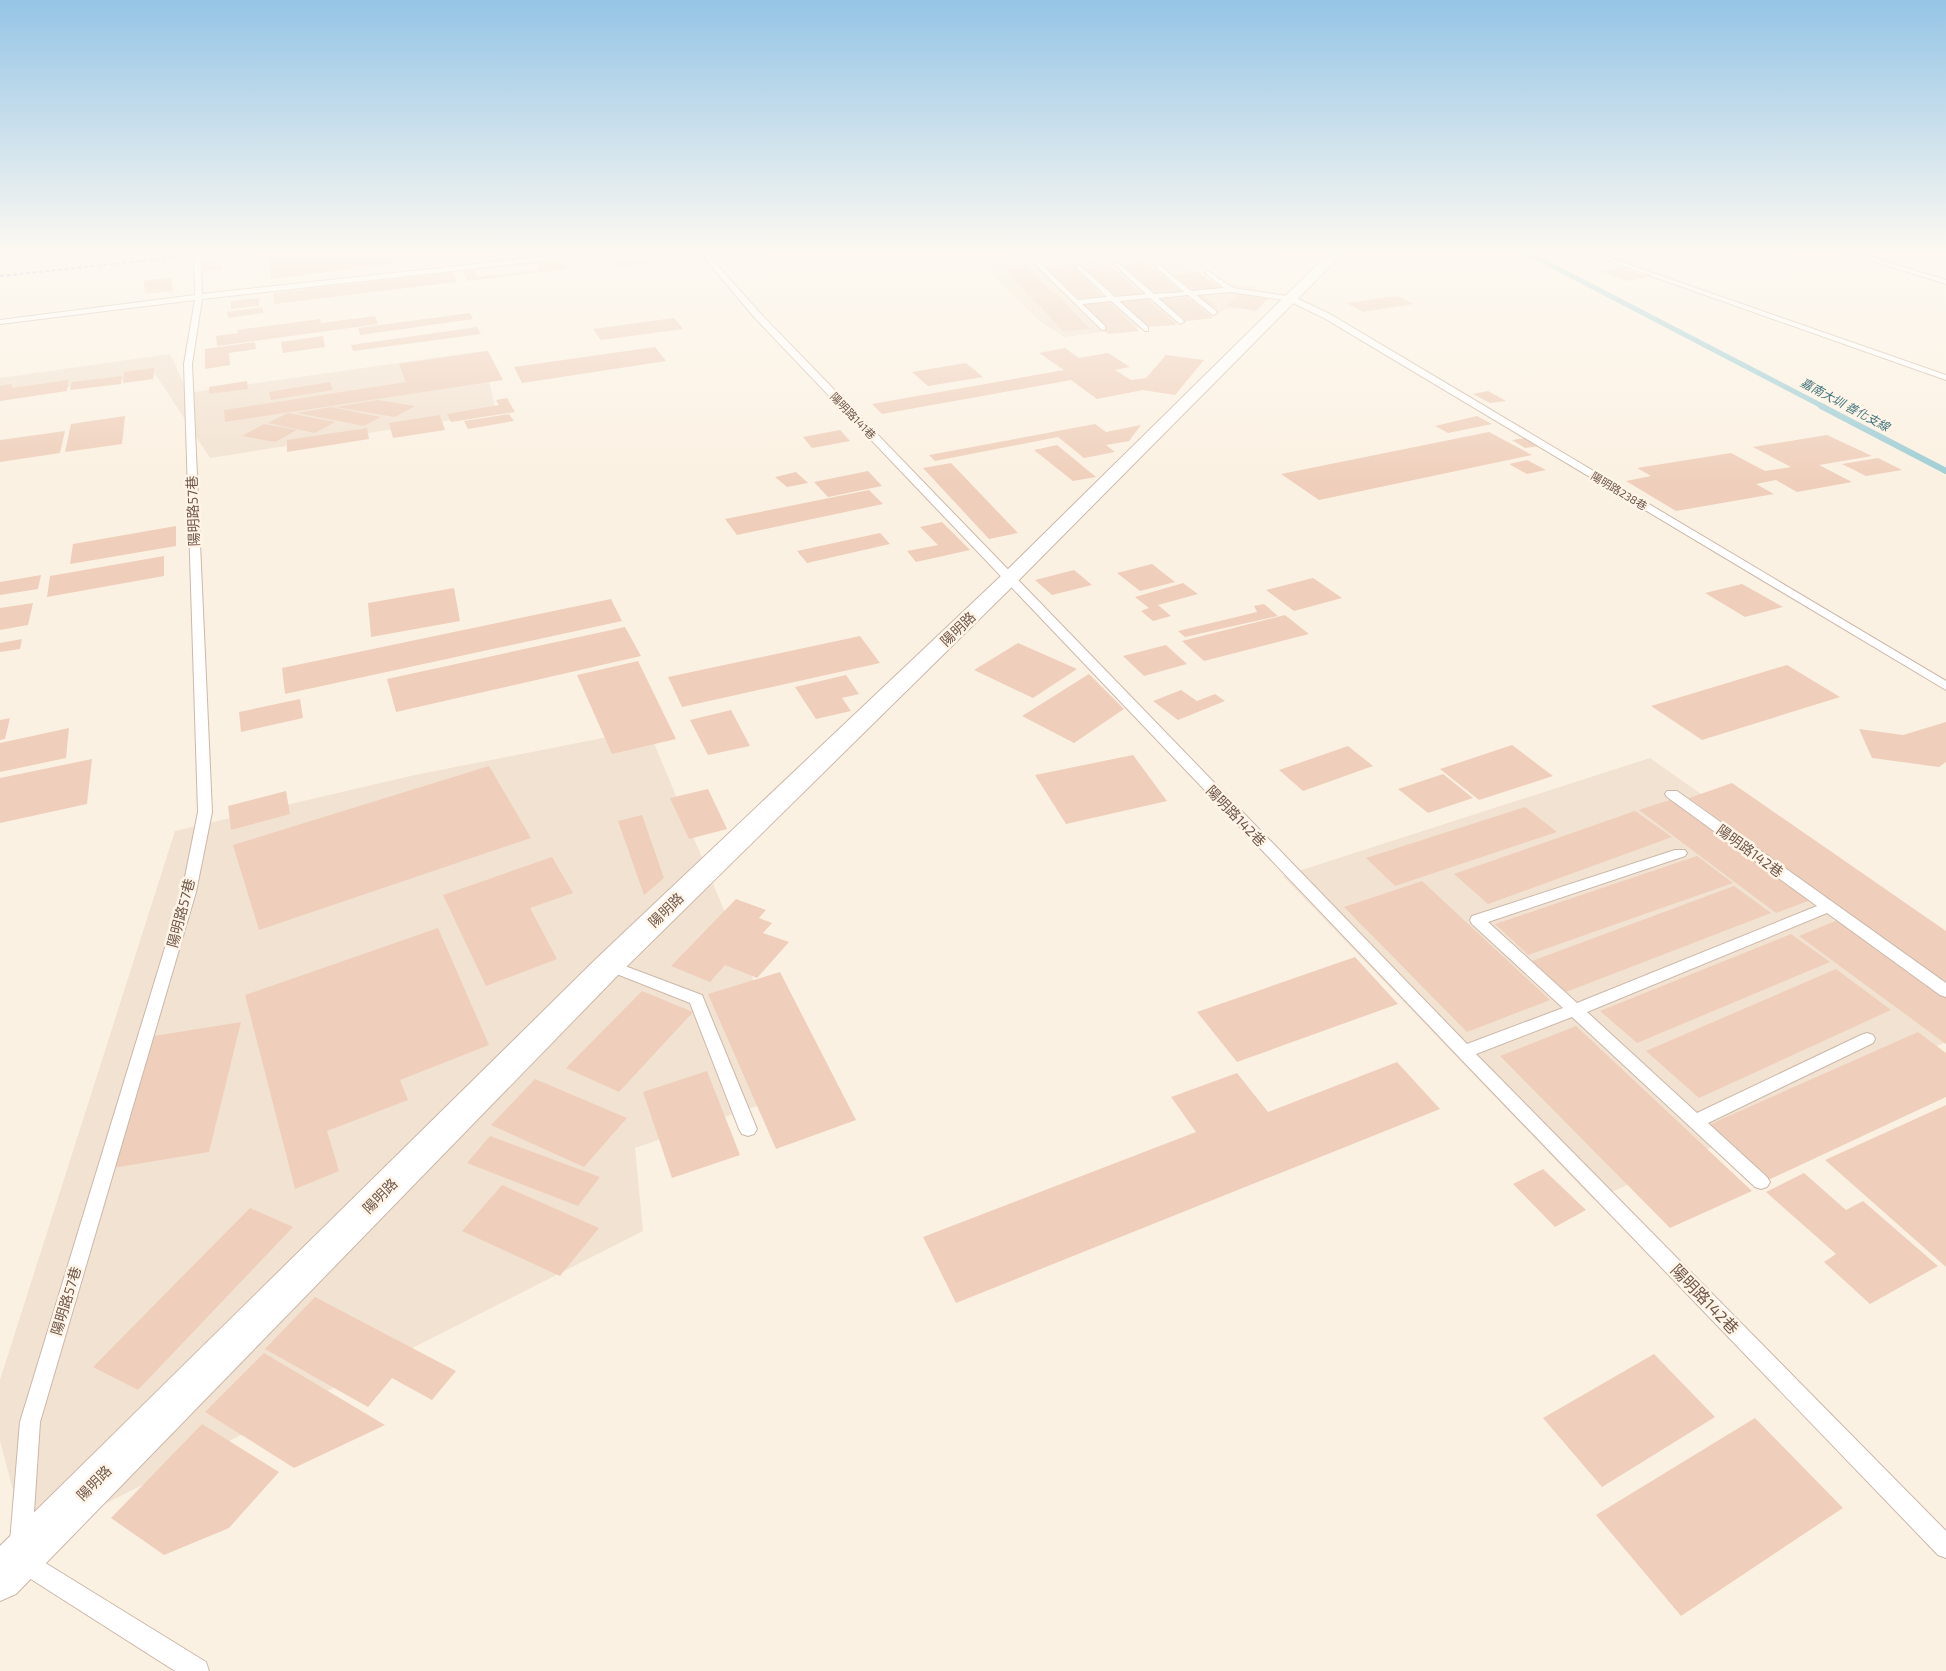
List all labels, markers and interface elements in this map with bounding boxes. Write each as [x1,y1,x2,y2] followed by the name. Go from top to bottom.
[1799,375,1894,434] water label: 嘉南大圳 善化支線
[828,390,879,442] street label: 陽明路141巷
[1589,469,1650,512] street label: 陽明路238巷
[183,475,202,547] street label: 陽明路57巷
[937,608,979,649] street label: 陽明路
[1203,782,1270,850] street label: 陽明路142巷
[1714,821,1787,880] street label: 陽明路142巷
[163,877,198,949] street label: 陽明路57巷
[645,889,687,930] street label: 陽明路
[359,1175,401,1217] street label: 陽明路
[1668,1260,1743,1337] street label: 陽明路142巷
[47,1265,84,1337] street label: 陽明路57巷
[73,1462,115,1504] street label: 陽明路

